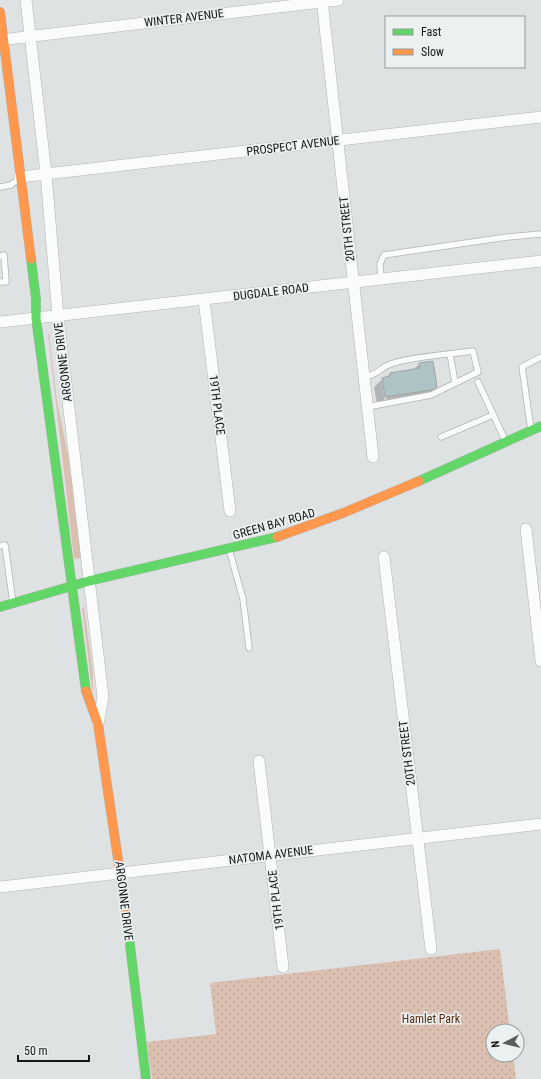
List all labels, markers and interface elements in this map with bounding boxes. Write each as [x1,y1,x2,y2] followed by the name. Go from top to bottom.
[143,6,225,30] street label: WINTER AVENUE
[385,16,525,68] legend
[421,25,442,39] text: Fast
[421,45,444,59] text: Slow
[246,133,340,159] street label: PROSPECT AVENUE
[337,196,357,262] street label: 20TH STREET
[232,280,310,304] street label: DUGDALE ROAD
[51,321,75,403] street label: ARGONNE DRIVE
[206,374,228,436] street label: 19TH PLACE
[231,506,317,542] street label: GREEN BAY ROAD
[396,720,418,786] street label: 20TH STREET
[228,843,314,867] street label: NATOMA AVENUE
[112,860,136,942] street label: ARGONNE DRIVE
[265,869,287,931] street label: 19TH PLACE
[402,1012,461,1026] park label: Hamlet Park
[485,1023,525,1063] north arrow
[18,1037,89,1063] scale bar
[489,1040,502,1048] text: N
[24,1044,48,1058] text: 50 m

